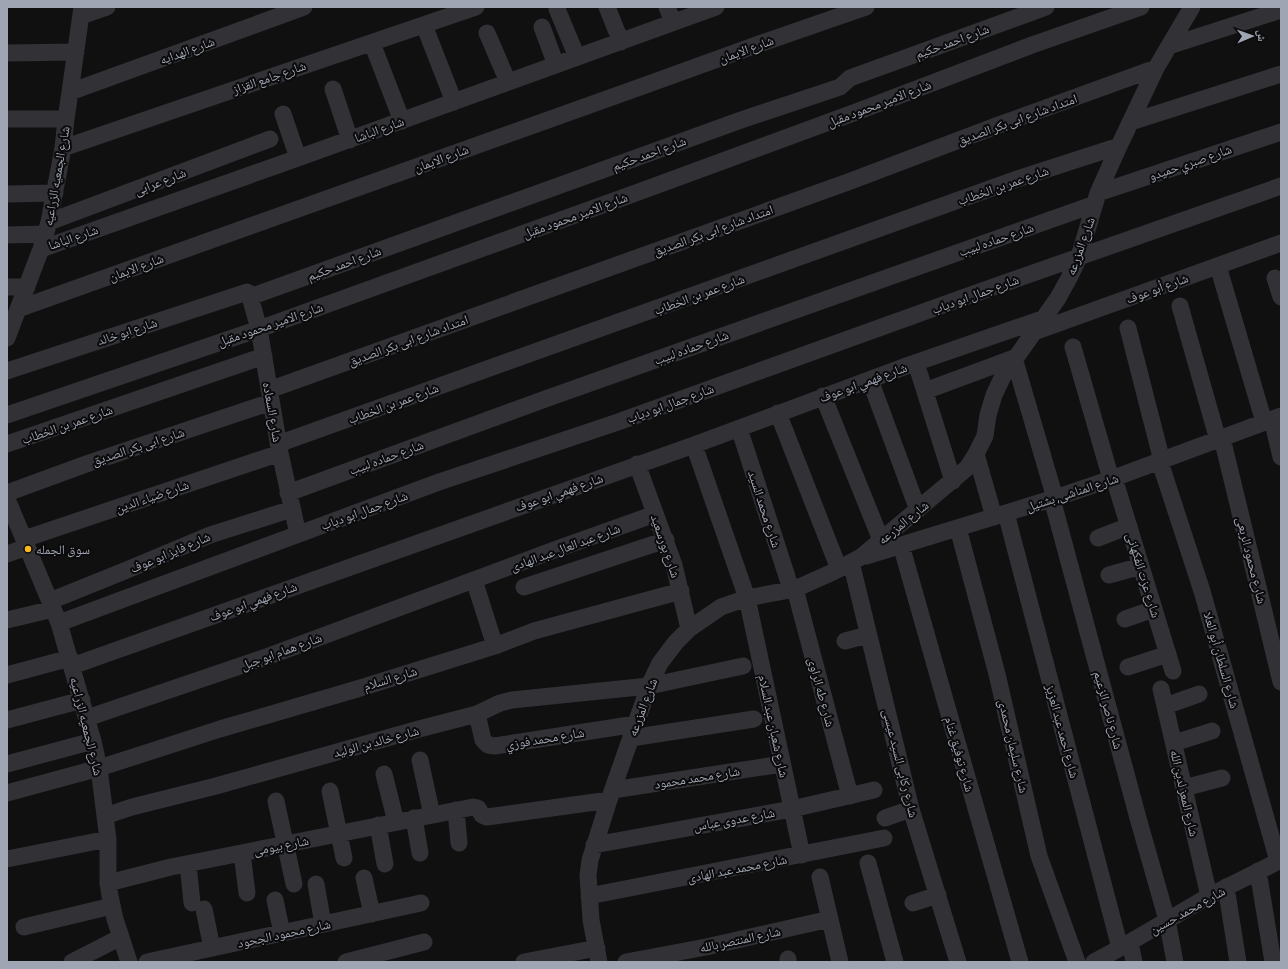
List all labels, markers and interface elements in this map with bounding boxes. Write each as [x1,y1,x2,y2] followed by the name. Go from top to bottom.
[1232,16,1272,56] north arrow
[913,21,992,64] street label: شارع احمد حكيم
[1254,30,1268,42] text: ش
[717,33,776,68] street label: شارع الايمان
[158,34,217,69] street label: شارع الهدايه
[229,58,309,99] street label: شارع جامع القزاز
[825,77,934,132] street label: شارع الامير محمود مقبل
[955,91,1080,150] street label: امتداد شارع ابى بكر الصديق
[352,114,407,147] street label: شارع الباشا
[40,125,75,227] street label: شارع الجمعيه الزراعيه
[610,133,689,176] street label: شارع احمد حكيم
[1147,141,1235,187] street label: شارع صبري حميدو
[412,142,471,177] street label: شارع الايمان
[956,163,1051,210] street label: شارع عمر بن الخطاب
[132,165,189,200] street label: شارع عرابى
[521,190,630,243] street label: شارع الامير محمود مقبل
[651,202,776,261] street label: امتداد شارع ابى بكر الصديق
[1063,215,1100,278] street label: شارع المزرعه
[957,220,1036,261] street label: شارع حماده لبيب
[46,222,101,255] street label: شارع الباشا
[305,243,384,286] street label: شارع احمد حكيم
[107,251,166,286] street label: شارع الايمان
[1124,270,1191,309] street label: شارع أبو عوف
[652,271,747,320] street label: شارع عمر بن الخطاب
[930,272,1021,319] street label: شارع جمال ابو دياب
[215,299,325,351] street label: شارع الامير محمود مقبل
[346,312,471,371] street label: امتداد شارع ابى بكر الصديق
[95,315,160,350] street label: شارع ابو خالد
[652,327,731,370] street label: شارع حماده لبيب
[817,360,910,408] street label: شارع فهمي ابو عوف
[346,380,441,429] street label: شارع عمر بن الخطاب
[258,381,285,444] street label: شارع السعاده
[625,381,716,428] street label: شارع جمال ابو دياب
[20,402,115,449] street label: شارع عمر بن الخطاب
[90,424,187,470] street label: شارع ابى بكر الصديق
[347,437,426,480] street label: شارع حماده لبيب
[743,469,784,550] street label: شارع محمد السيد
[513,470,606,518] street label: شارع فهمي ابو عوف
[1024,470,1121,516] street label: شارع المناشى, بشتيل
[113,477,192,518] street label: شارع ضياء الدين
[319,488,410,535] street label: شارع جمال ابو دياب
[875,497,933,549] street label: شارع المزرعه
[646,512,683,581] street label: شارع بورسعيد
[1231,515,1270,606] street label: شارع محمود الربعى
[508,521,623,576] street label: شارع عبد العال عبد الهادى
[128,529,213,578] street label: شارع فايز ابو عوف
[1122,531,1164,620] street label: شارع عزت الفكهانى
[36,542,90,558] place label: سوق الجمله
[23,544,33,554] marker: سوق الجمله
[207,579,300,627] street label: شارع فهمي ابو عوف
[1199,610,1242,711] street label: شارع السلطان أبو العلا
[239,630,324,675] street label: شارع همام ابو جبل
[803,656,838,729] street label: شارع طه الراوى
[361,663,419,696] street label: شارع السلام
[1089,669,1126,751] street label: شارع ناصر الزعيم
[753,673,792,779] street label: شارع شعبان عبد السلام
[65,675,106,777] street label: شارع الجمعيه الزراعيه
[625,676,662,739] street label: شارع المزرعه
[1041,682,1082,780] street label: شارع احمد عبد العزيز
[993,698,1032,795] street label: شارع سليمان محمدى
[878,707,921,819] street label: شارع ركابى السيد عيسى
[940,715,977,794] street label: شارع توفيق غنام
[332,723,421,762] street label: شارع خالد بن الوليد
[505,725,586,755] street label: شارع محمد فوزي
[1165,748,1202,838] street label: شارع المعز لدين الله
[653,763,741,794] street label: شارع محمد محمود
[692,805,776,836] street label: شارع عدوى عباس
[252,833,310,860] street label: شارع بيومى
[686,851,789,887] street label: شارع محمد عبد الهادى
[1147,883,1229,939] street label: شارع محمد حسين
[236,916,332,953] street label: شارع محمود الجحود
[698,924,782,957] street label: شارع المنتصر بالله

